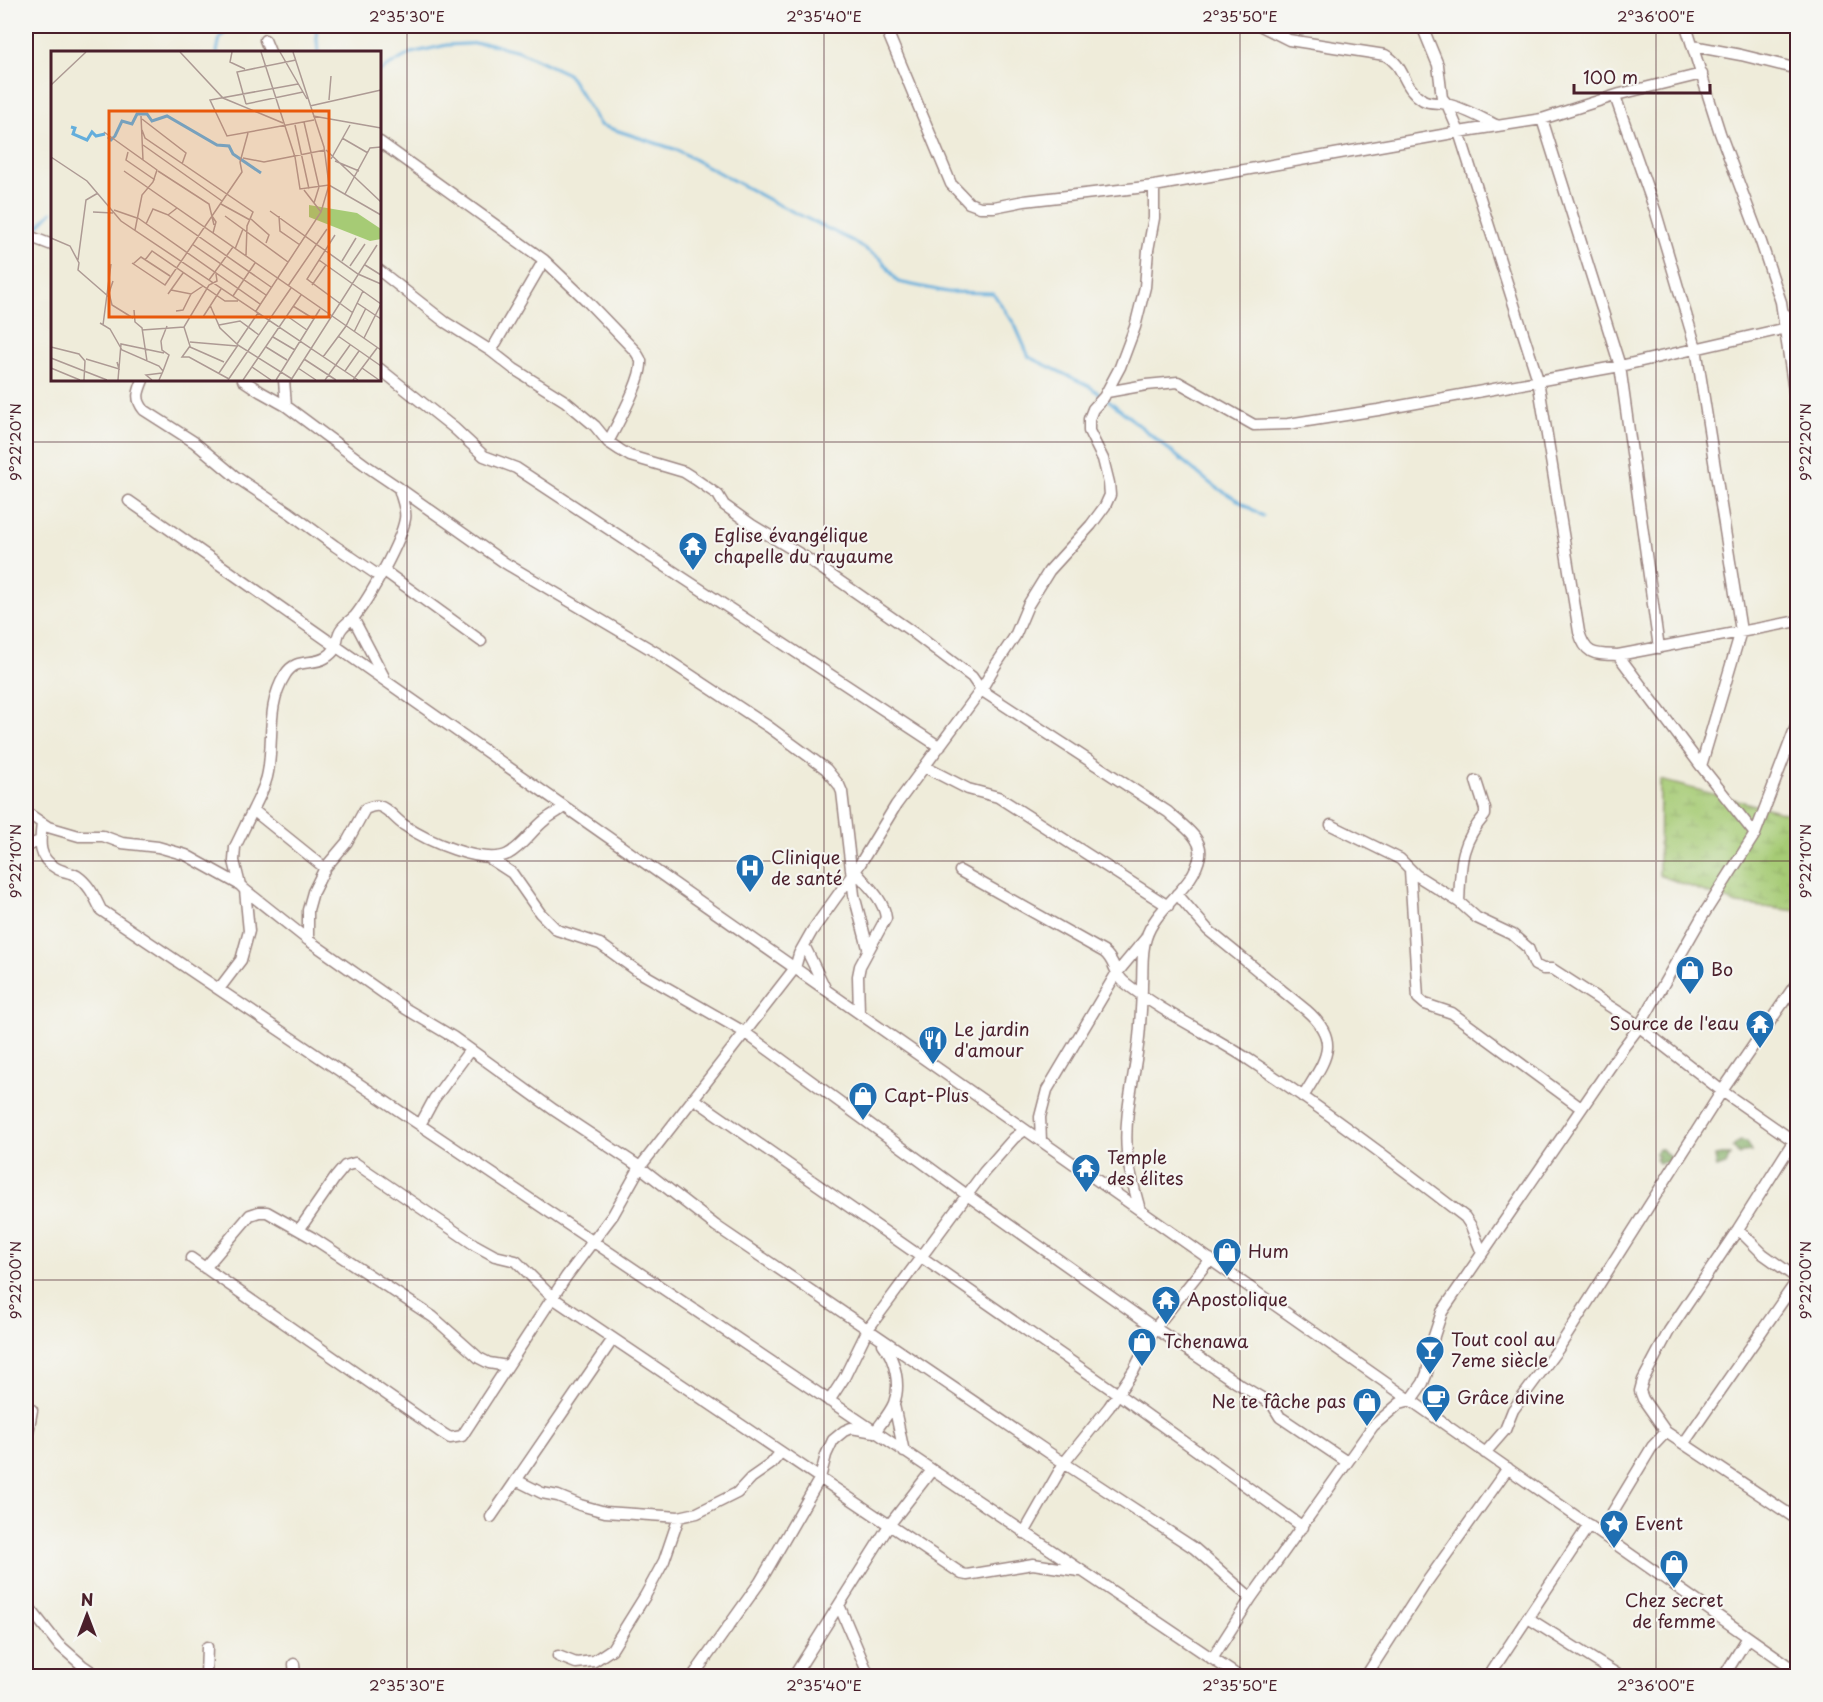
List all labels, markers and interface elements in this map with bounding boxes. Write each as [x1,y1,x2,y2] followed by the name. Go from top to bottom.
[369,4,445,27] text: 2°35'30"E
[786,4,862,27] text: 2°35'40"E
[1202,4,1278,27] text: 2°35'50"E
[1617,4,1695,27] text: 2°36'00"E
[51,51,381,381] inset map
[1574,57,1710,95] scale bar
[1583,63,1638,90] text: 100 m
[3,403,26,481] text: 9°22'20"N
[1793,403,1816,481] text: 9°22'20"N
[714,521,894,569] place label: Eglise évangélique chapelle du rayaume
[677,530,709,572] temple icon: Eglise évangélique chapelle du rayaume
[3,824,26,898] text: 9°22'10"N
[1793,824,1816,898] text: 9°22'10"N
[771,843,843,891] place label: Clinique de santé
[734,852,766,894] hospital icon: Clinique de santé
[1674,954,1706,996] shop icon: Bo
[1711,955,1733,982] place label: Bo
[1744,1008,1776,1050] temple icon: Source de l'eau
[1610,1009,1739,1036] place label: Source de l'eau
[954,1015,1030,1063] place label: Le jardin d'amour
[917,1024,949,1066] restaurant icon: Le jardin d'amour
[847,1080,879,1122] shop icon: Capt-Plus
[884,1081,969,1108] place label: Capt-Plus
[1107,1143,1183,1191] place label: Temple des élites
[1070,1152,1102,1194] temple icon: Temple des élites
[1211,1236,1243,1278] shop icon: Hum
[1248,1237,1289,1264] place label: Hum
[3,1241,26,1319] text: 9°22'00"N
[1793,1241,1816,1319] text: 9°22'00"N
[1150,1284,1182,1326] temple icon: Apostolique
[1187,1285,1288,1312] place label: Apostolique
[1451,1325,1556,1373] place label: Tout cool au 7eme siècle
[1126,1326,1158,1368] shop icon: Tchenawa
[1163,1327,1249,1354] place label: Tchenawa
[1414,1334,1446,1376] bar icon: Tout cool au 7eme siècle
[1420,1382,1452,1424] cafe icon: Grâce divine
[1457,1383,1565,1410] place label: Grâce divine
[1351,1386,1383,1428] shop icon: Ne te fâche pas
[1212,1387,1346,1414] place label: Ne te fâche pas
[1598,1508,1630,1550] place icon: Event
[1635,1509,1683,1536] place label: Event
[1658,1548,1690,1590] shop icon: Chez secret de femme
[57,1585,117,1645] north arrow
[1625,1586,1723,1634] place label: Chez secret de femme
[81,1587,93,1611] text: N
[369,1673,445,1696] text: 2°35'30"E
[786,1673,862,1696] text: 2°35'40"E
[1202,1673,1278,1696] text: 2°35'50"E
[1617,1673,1695,1696] text: 2°36'00"E

